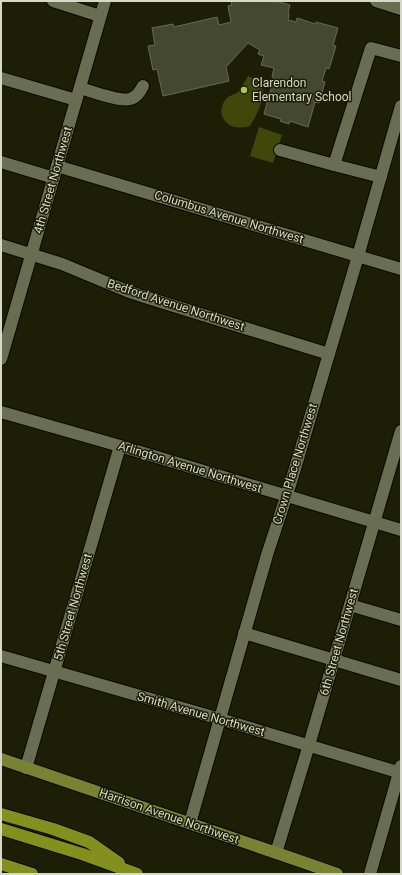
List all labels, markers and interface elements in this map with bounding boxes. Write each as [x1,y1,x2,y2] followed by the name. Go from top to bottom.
[252,76,352,104] place label: Clarendon Elementary School
[239,85,249,95] marker: Clarendon Elementary School
[31,125,75,235] street label: 4th Street Northwest
[153,188,305,246] street label: Columbus Avenue Northwest
[106,276,246,334] street label: Bedford Avenue Northwest
[270,402,320,526] street label: Crown Place Northwest
[117,438,264,496] street label: Arlington Avenue Northwest
[51,552,95,662] street label: 5th Street Northwest
[317,587,361,697] street label: 6th Street Northwest
[136,689,266,739] street label: Smith Avenue Northwest
[97,785,241,847] street label: Harrison Avenue Northwest

